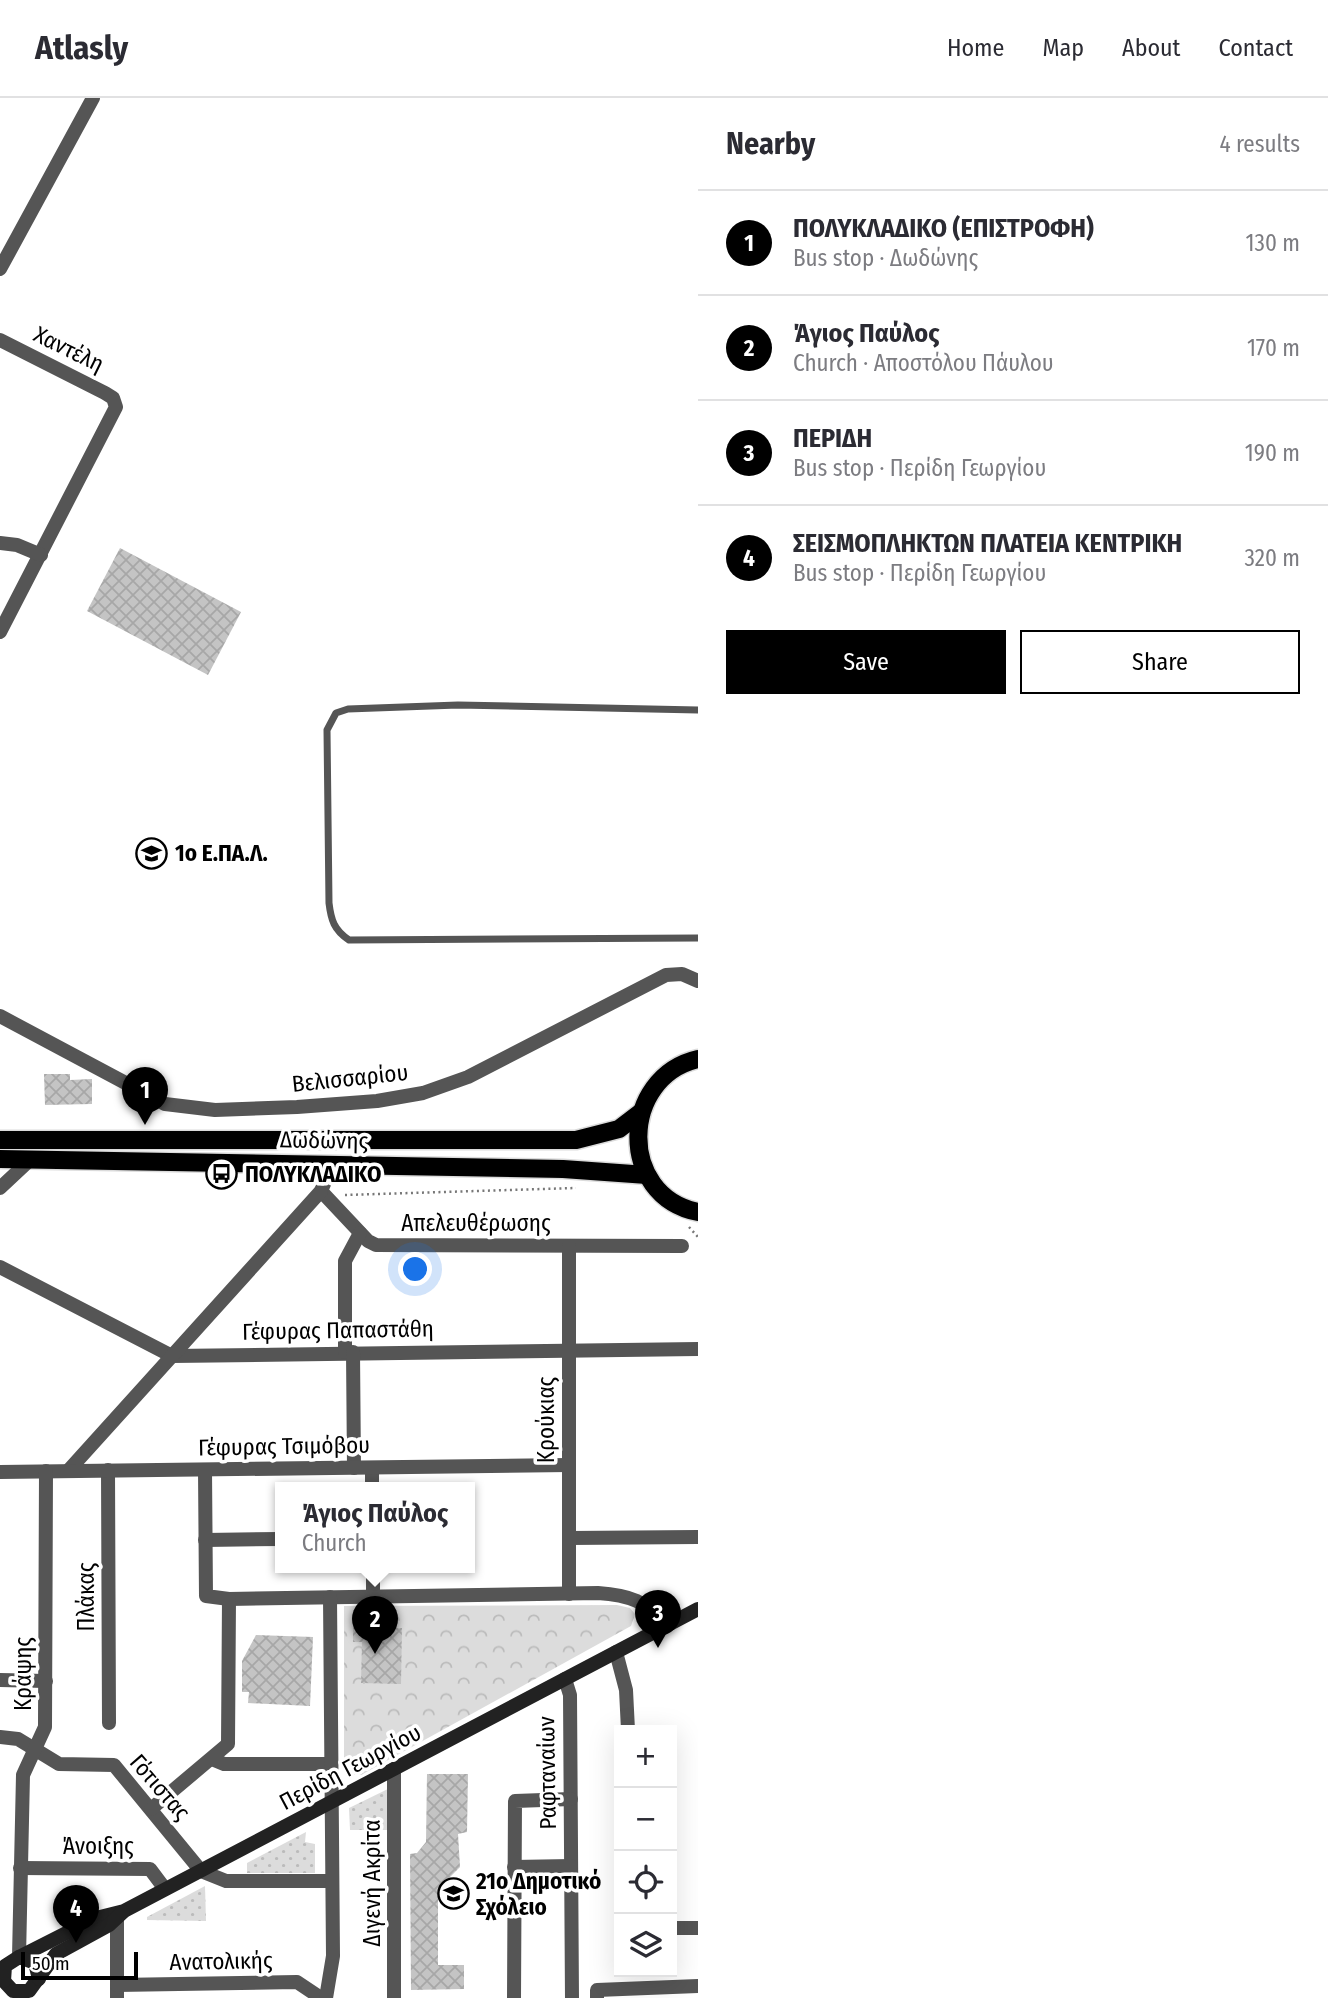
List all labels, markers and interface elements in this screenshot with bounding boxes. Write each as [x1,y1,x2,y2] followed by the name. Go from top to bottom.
[35,28,128,68] text: Atlasly
[947,34,1004,62] text: Home
[1042,34,1084,62] text: Map
[1122,34,1180,62] text: About
[1218,34,1293,62] text: Contact
[726,126,815,162] text: Nearby
[1219,130,1300,158] text: 4 results
[793,213,1094,244] text: ΠΟΛΥΚΛΑΔΙΚΟ (ΕΠΙΣΤΡΟΦΗ)
[744,229,754,257] text: 1
[1246,229,1300,257] text: 130 m
[793,244,978,272] text: Bus stop · Δωδώνης
[793,318,939,349] text: Άγιος Παύλος
[29,320,109,378] street label: Χαντέλη
[744,334,754,362] text: 2
[1247,334,1300,362] text: 170 m
[793,349,1054,377] text: Church · Αποστόλου Πάυλου
[793,423,872,454] text: ΠΕΡΙΔΗ
[744,439,754,467] text: 3
[1245,439,1300,467] text: 190 m
[793,454,1046,482] text: Bus stop · Περίδη Γεωργίου
[793,528,1182,559] text: ΣΕΙΣΜΟΠΛΗΚΤΩΝ ΠΛΑΤΕΙΑ ΚΕΝΤΡΙΚΗ
[743,544,755,572] text: 4
[1245,544,1300,572] text: 320 m
[793,559,1046,587] text: Bus stop · Περίδη Γεωργίου
[726,630,1006,694] button: Save
[1020,630,1300,694] button: Share
[135,836,169,870] school or university icon: 1ο Ε.ΠΑ.Λ.
[175,839,268,867] place label: 1ο Ε.ΠΑ.Λ.
[290,1058,410,1098] street label: Βελισσαρίου
[122,1067,168,1125] pin: 1
[280,1125,369,1155] street label: Δωδώνης
[205,1157,239,1191] bus stop icon: ΠΟΛΥΚΛΑΔΙΚΟ
[245,1160,381,1188] place label: ΠΟΛΥΚΛΑΔΙΚΟ
[401,1209,551,1237] street label: Απελευθέρωσης
[398,1252,432,1286] your location
[242,1314,434,1346] street label: Γέφυρας Παπαστάθη
[532,1376,560,1463] street label: Κρούκιας
[198,1431,370,1461] street label: Γέφυρας Τσιμόβου
[275,1482,475,1573] popup
[302,1498,448,1529] text: Άγιος Παύλος
[302,1529,367,1557] text: Church
[72,1562,100,1631] street label: Πλάκας
[635,1590,681,1648] pin: 3
[352,1596,398,1654] pin: 2
[9,1637,37,1711] street label: Κράψης
[532,1716,562,1830] street label: Ραφταναίων
[274,1718,426,1816] street label: Περίδη Γεωργίου
[614,1725,677,1977] map controls
[614,1725,677,1788] button: +
[124,1748,196,1826] street label: Γότιστας
[614,1788,677,1851] button: −
[358,1819,386,1947] street label: Διγενή Ακρίτα
[62,1832,134,1860] street label: Άνοιξης
[614,1851,677,1914] button: locate
[475,1867,601,1921] place label: 21ο Δημοτικό Σχόλειο
[436,1877,470,1911] school or university icon: 21ο Δημοτικό Σχόλειο
[53,1885,99,1943] pin: 4
[614,1914,677,1977] button: layers
[169,1946,273,1976] street label: Ανατολικής
[21,1949,138,1981] scale bar
[32,1952,70,1975] text: 50 m

